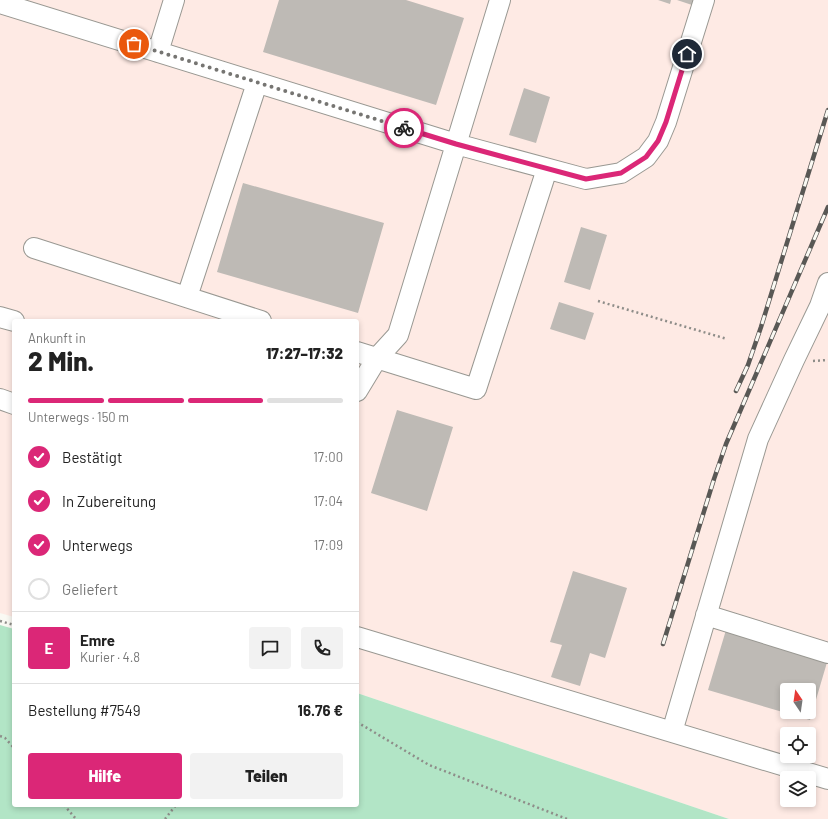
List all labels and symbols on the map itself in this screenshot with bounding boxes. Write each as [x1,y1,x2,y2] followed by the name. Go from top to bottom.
[117,27,151,61] pin
[670,37,704,71] pin
[384,108,424,148] courier
[780,683,816,719] north arrow

